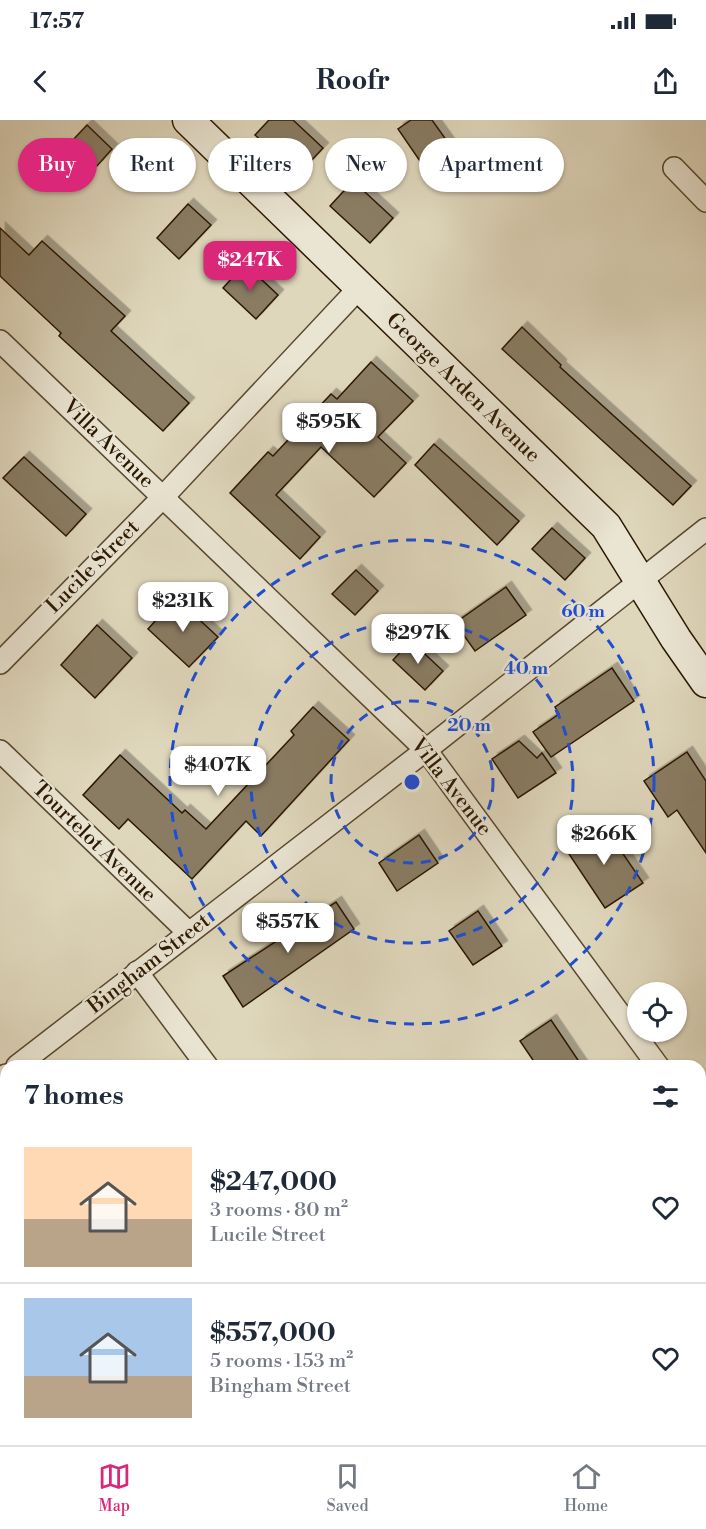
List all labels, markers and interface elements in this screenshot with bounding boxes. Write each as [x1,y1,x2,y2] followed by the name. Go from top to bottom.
[30,8,84,35] text: 17:57
[316,64,390,98] text: Roofr
[24,65,57,98] icon: back
[649,65,682,98] icon: share
[18,138,97,192] chip: Buy
[109,138,196,192] chip: Rent
[208,138,313,192] chip: Filters
[325,138,407,192] chip: New
[419,138,564,192] chip: Apartment
[208,241,292,292] pin: $247K
[217,248,283,273] text: $247K
[381,308,545,468] street label: George Arden Avenue
[56,393,159,494] street label: Villa Avenue
[287,403,371,454] pin: $595K
[296,410,362,435] text: $595K
[41,514,146,619] street label: Lucile Street
[141,582,225,633] pin: $231K
[152,589,214,614] text: $231K
[561,600,605,623] text: 60 m
[376,614,460,665] pin: $297K
[386,621,451,646] text: $297K
[504,657,549,680] text: 40 m
[447,714,491,737] text: 20 m
[404,732,497,841] street label: Villa Avenue
[176,746,260,797] pin: $407K
[184,753,252,778] text: $407K
[402,772,422,792] centre of rings
[26,776,162,908] street label: Tourtelot Avenue
[562,815,646,866] pin: $266K
[571,822,637,847] text: $266K
[246,903,330,954] pin: $557K
[82,908,216,1020] street label: Bingham Street
[256,910,320,935] text: $557K
[627,982,687,1042] map controls
[627,982,687,1042] button: locate
[24,1080,124,1112] text: 7 homes
[649,1080,682,1113] icon: filters
[210,1166,337,1198] text: $247,000
[72,1171,144,1243] icon: home
[649,1191,682,1224] icon: heart
[210,1198,348,1223] text: 3 rooms · 80 m²
[210,1223,326,1248] text: Lucile Street
[210,1317,336,1349] text: $557,000
[72,1322,144,1394] icon: home
[649,1342,682,1375] icon: heart
[210,1349,353,1374] text: 5 rooms · 153 m²
[210,1374,351,1399] text: Bingham Street
[98,1460,131,1516] tab: Map
[327,1460,369,1516] tab: Saved
[564,1460,608,1516] tab: Home

